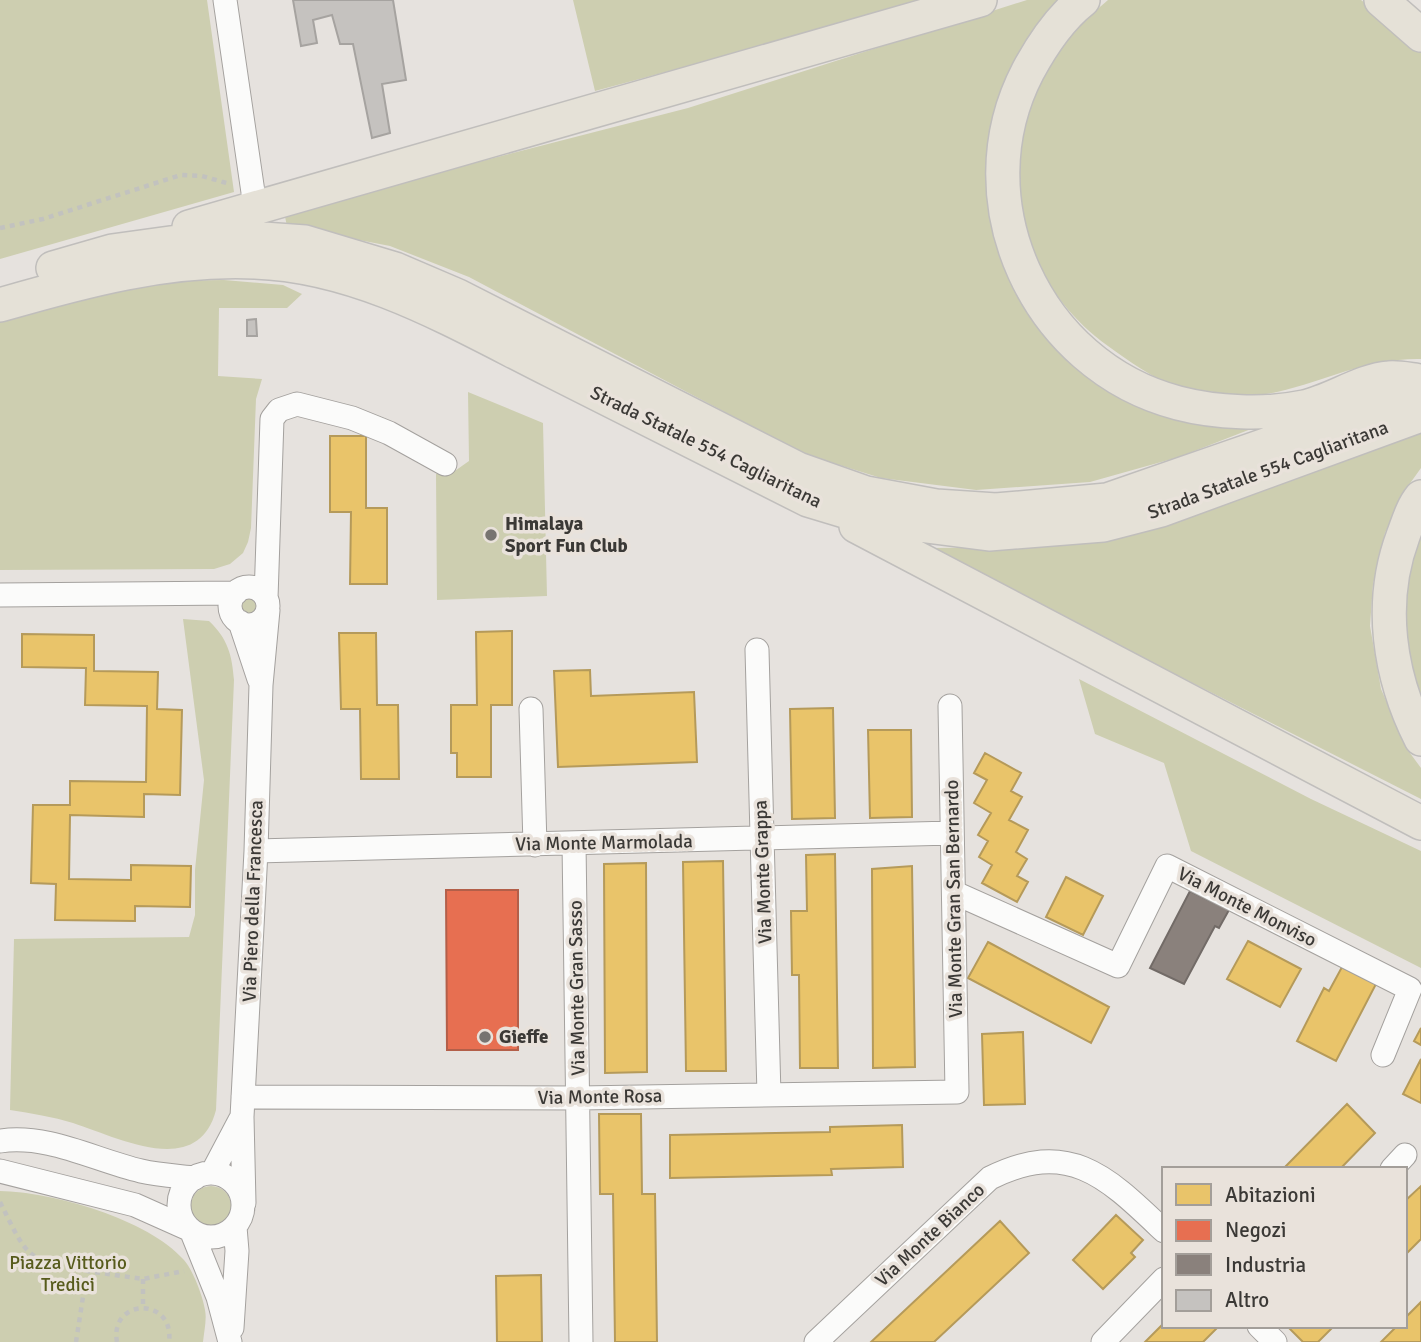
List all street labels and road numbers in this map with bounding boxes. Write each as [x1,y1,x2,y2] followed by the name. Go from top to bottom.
[586,380,826,514] street label: Strada Statale 554 Cagliaritana
[1144,415,1392,525] street label: Strada Statale 554 Cagliaritana
[940,780,968,1018] street label: Via Monte Gran San Bernardo
[237,800,269,1002] street label: Via Piero della Francesca
[748,800,778,944] street label: Via Monte Grappa
[515,829,693,857] street label: Via Monte Marmolada
[1174,862,1321,952] street label: Via Monte Monviso
[563,900,591,1076] street label: Via Monte Gran Sasso
[537,1084,663,1110] street label: Via Monte Rosa
[870,1178,990,1292] street label: Via Monte Bianco

